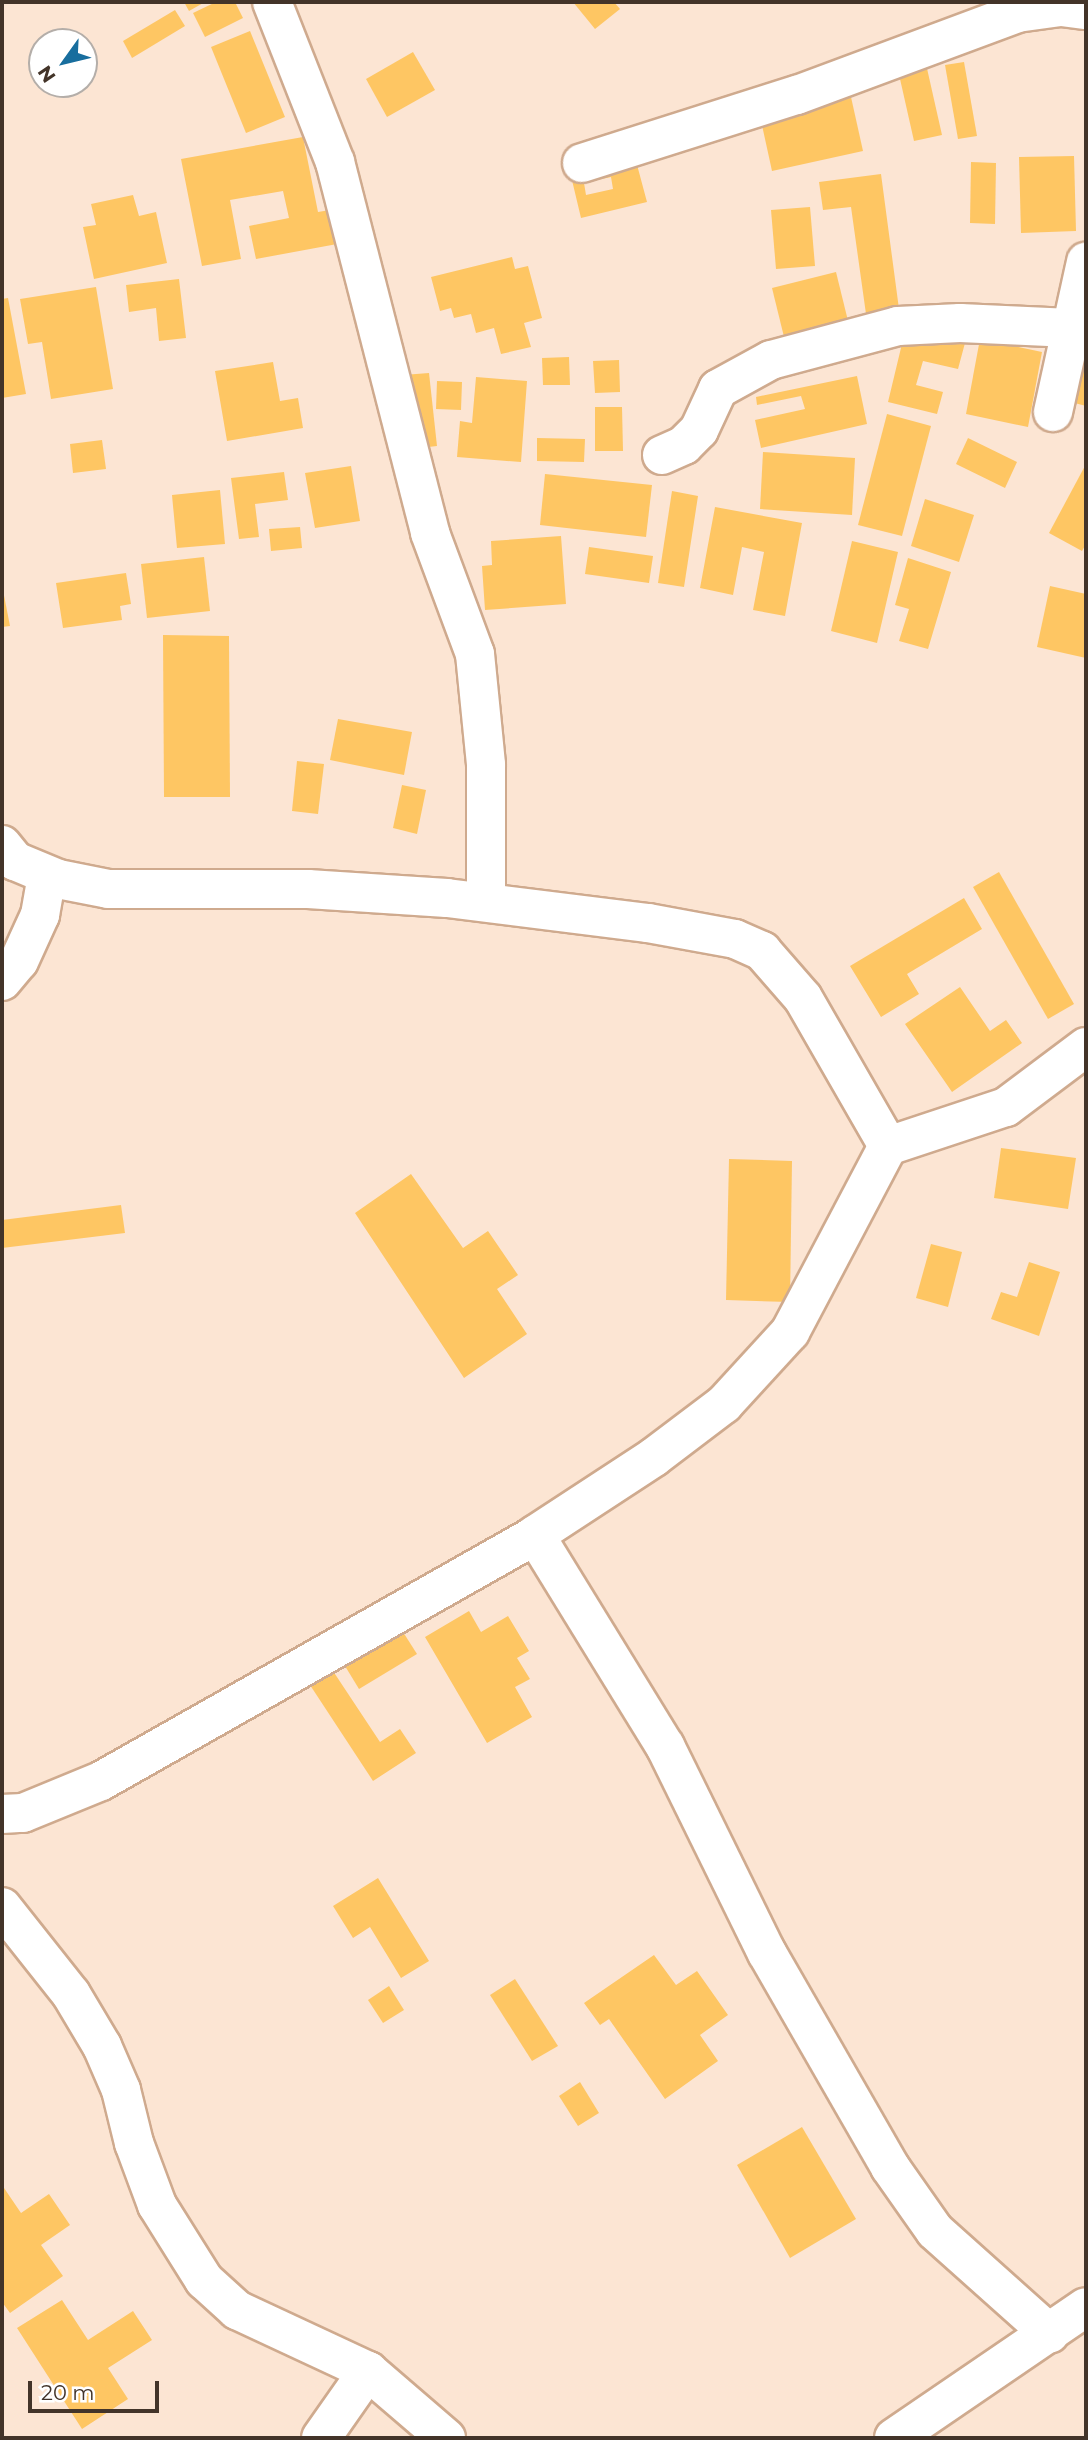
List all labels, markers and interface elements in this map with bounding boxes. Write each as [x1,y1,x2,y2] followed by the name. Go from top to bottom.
[28,28,98,98] north arrow
[33,61,61,87] text: N
[32,2366,163,2410] scale bar
[41,2380,95,2405] text: 20 m

